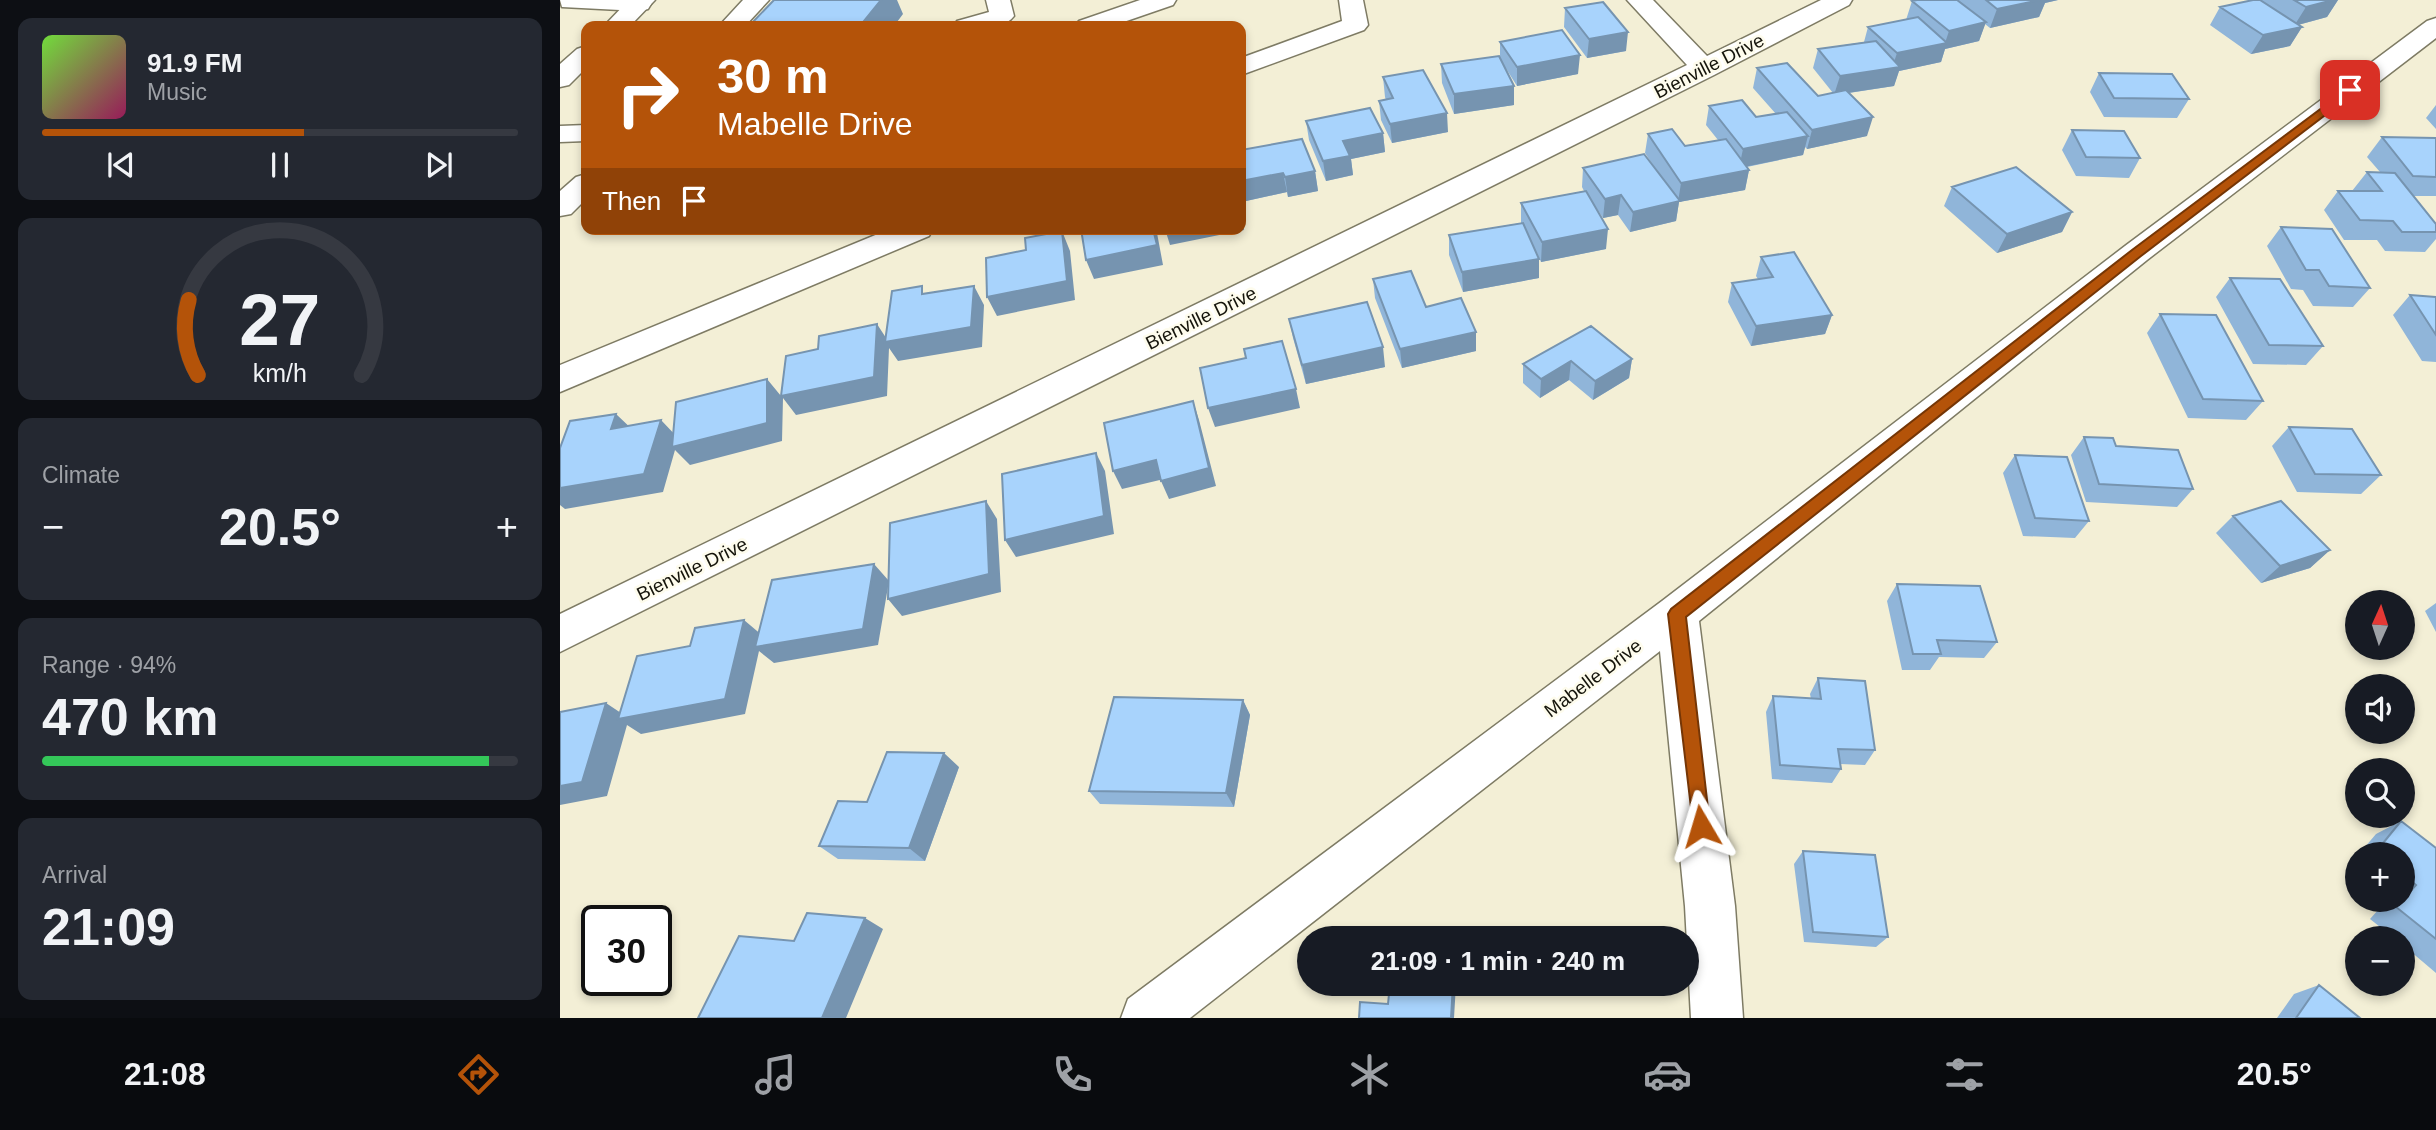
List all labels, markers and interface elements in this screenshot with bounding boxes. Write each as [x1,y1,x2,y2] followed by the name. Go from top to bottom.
[1651,29,1767,103] street label: Bienville Drive
[147,48,242,78] text: 91.9 FM
[602,49,693,140] icon: right
[717,49,829,103] text: 30 m
[2320,60,2380,120] pin
[2331,71,2369,109] icon: arrive
[147,79,207,105] text: Music
[717,106,913,142] text: Mabelle Drive
[102,146,140,184] icon: previous
[261,146,299,184] icon: pause
[420,146,458,184] icon: next
[675,182,713,220] icon: arrive
[602,186,661,216] text: Then
[240,279,320,360] text: 27
[1142,282,1260,354] street label: Bienville Drive
[253,359,307,387] text: km/h
[42,462,120,488] text: Climate
[219,498,341,556] text: 20.5°
[42,506,64,548] text: −
[496,506,518,548] text: +
[633,533,751,605] street label: Bienville Drive
[2345,590,2415,660] north arrow
[2345,590,2415,996] map controls
[1540,635,1646,721] street label: Mabelle Drive
[42,652,176,678] text: Range · 94%
[2345,674,2415,744] button: sound
[42,688,218,746] text: 470 km
[2345,758,2415,828] button: search
[1664,789,1738,863] position arrow
[2345,842,2415,912] button: +
[42,862,107,888] text: Arrival
[42,898,175,956] text: 21:09
[581,905,672,996] speed limit sign: 30
[2345,926,2415,996] button: −
[1371,946,1625,976] text: 21:09 · 1 min · 240 m
[454,1050,503,1099] icon: directions
[751,1050,800,1099] icon: music
[1048,1050,1097,1099] icon: phone
[1345,1050,1394,1099] icon: climate
[1643,1050,1692,1099] icon: car
[1940,1050,1989,1099] icon: filters
[124,1056,206,1092] text: 21:08
[2237,1056,2312,1092] text: 20.5°

